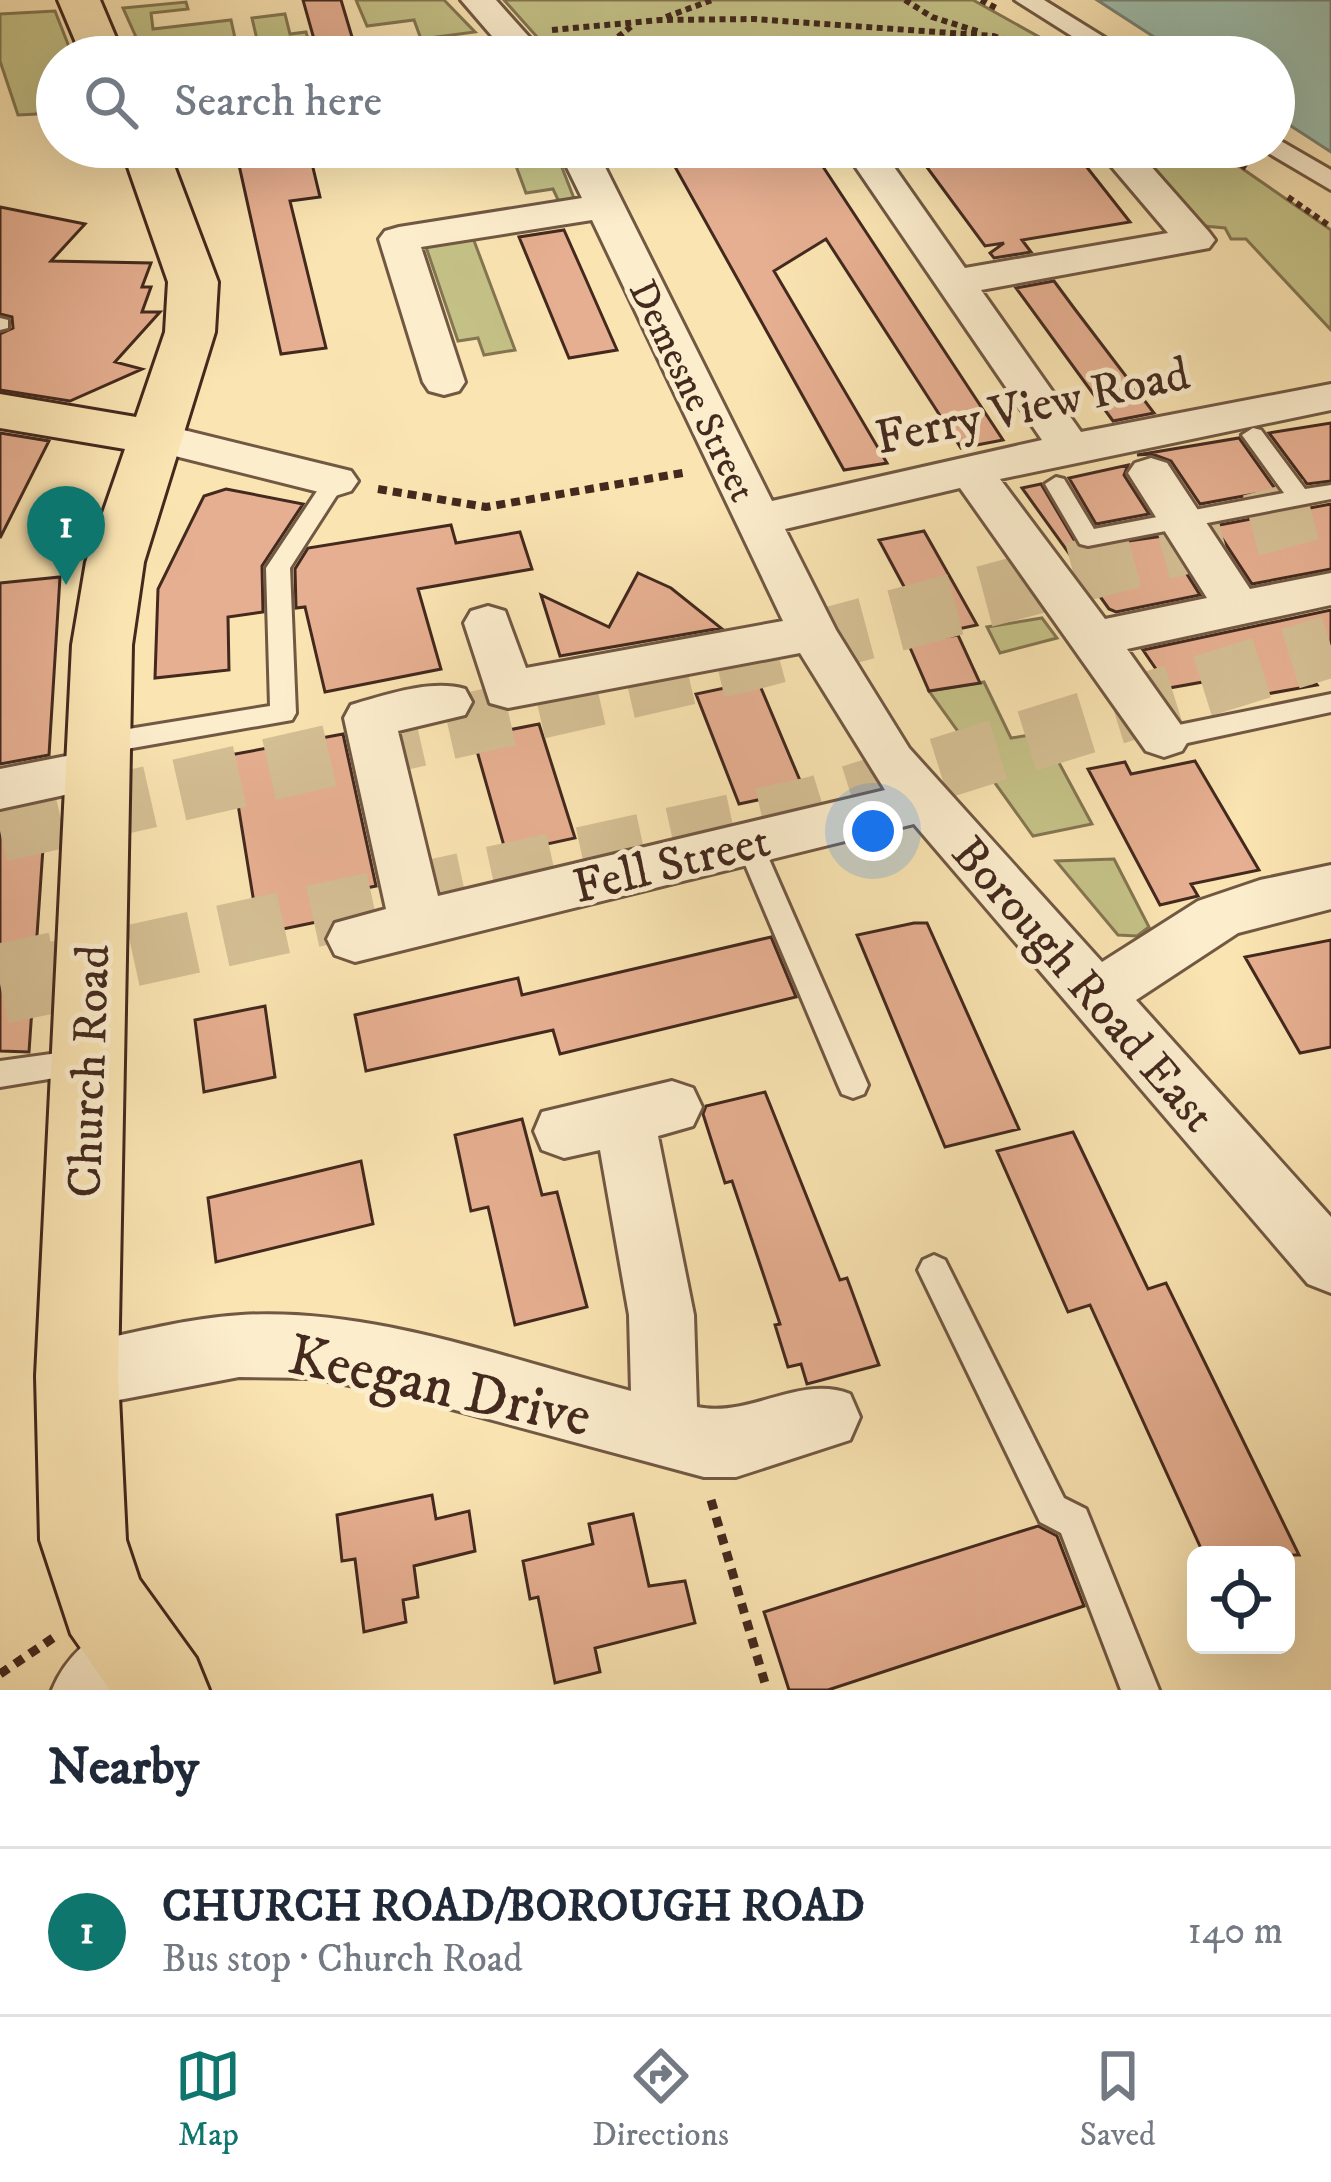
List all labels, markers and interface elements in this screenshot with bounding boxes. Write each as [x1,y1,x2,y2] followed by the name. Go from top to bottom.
[36,36,1295,168] search box
[78,69,144,135] icon: search
[174,74,382,130] text: Search here
[617,272,767,510] street label: Demesne Street
[870,344,1195,469] street label: Ferry View Road
[27,486,105,585] pin: 1
[843,801,903,861] your location
[567,812,776,918] street label: Fell Street
[938,825,1227,1145] street label: Borough Road East
[56,943,124,1199] street label: Church Road
[281,1321,597,1454] street label: Keegan Drive
[1187,1546,1295,1654] map controls
[1187,1546,1295,1654] button: locate
[48,1736,199,1800] text: Nearby
[162,1879,865,1935] text: CHURCH ROAD/BOROUGH ROAD
[80,1907,94,1956] text: 1
[1188,1907,1283,1956] text: 140 m
[162,1935,523,1984] text: Bus stop · Church Road
[175,2043,241,2156] tab: Map
[592,2043,729,2156] tab: Directions
[1080,2043,1156,2156] tab: Saved

